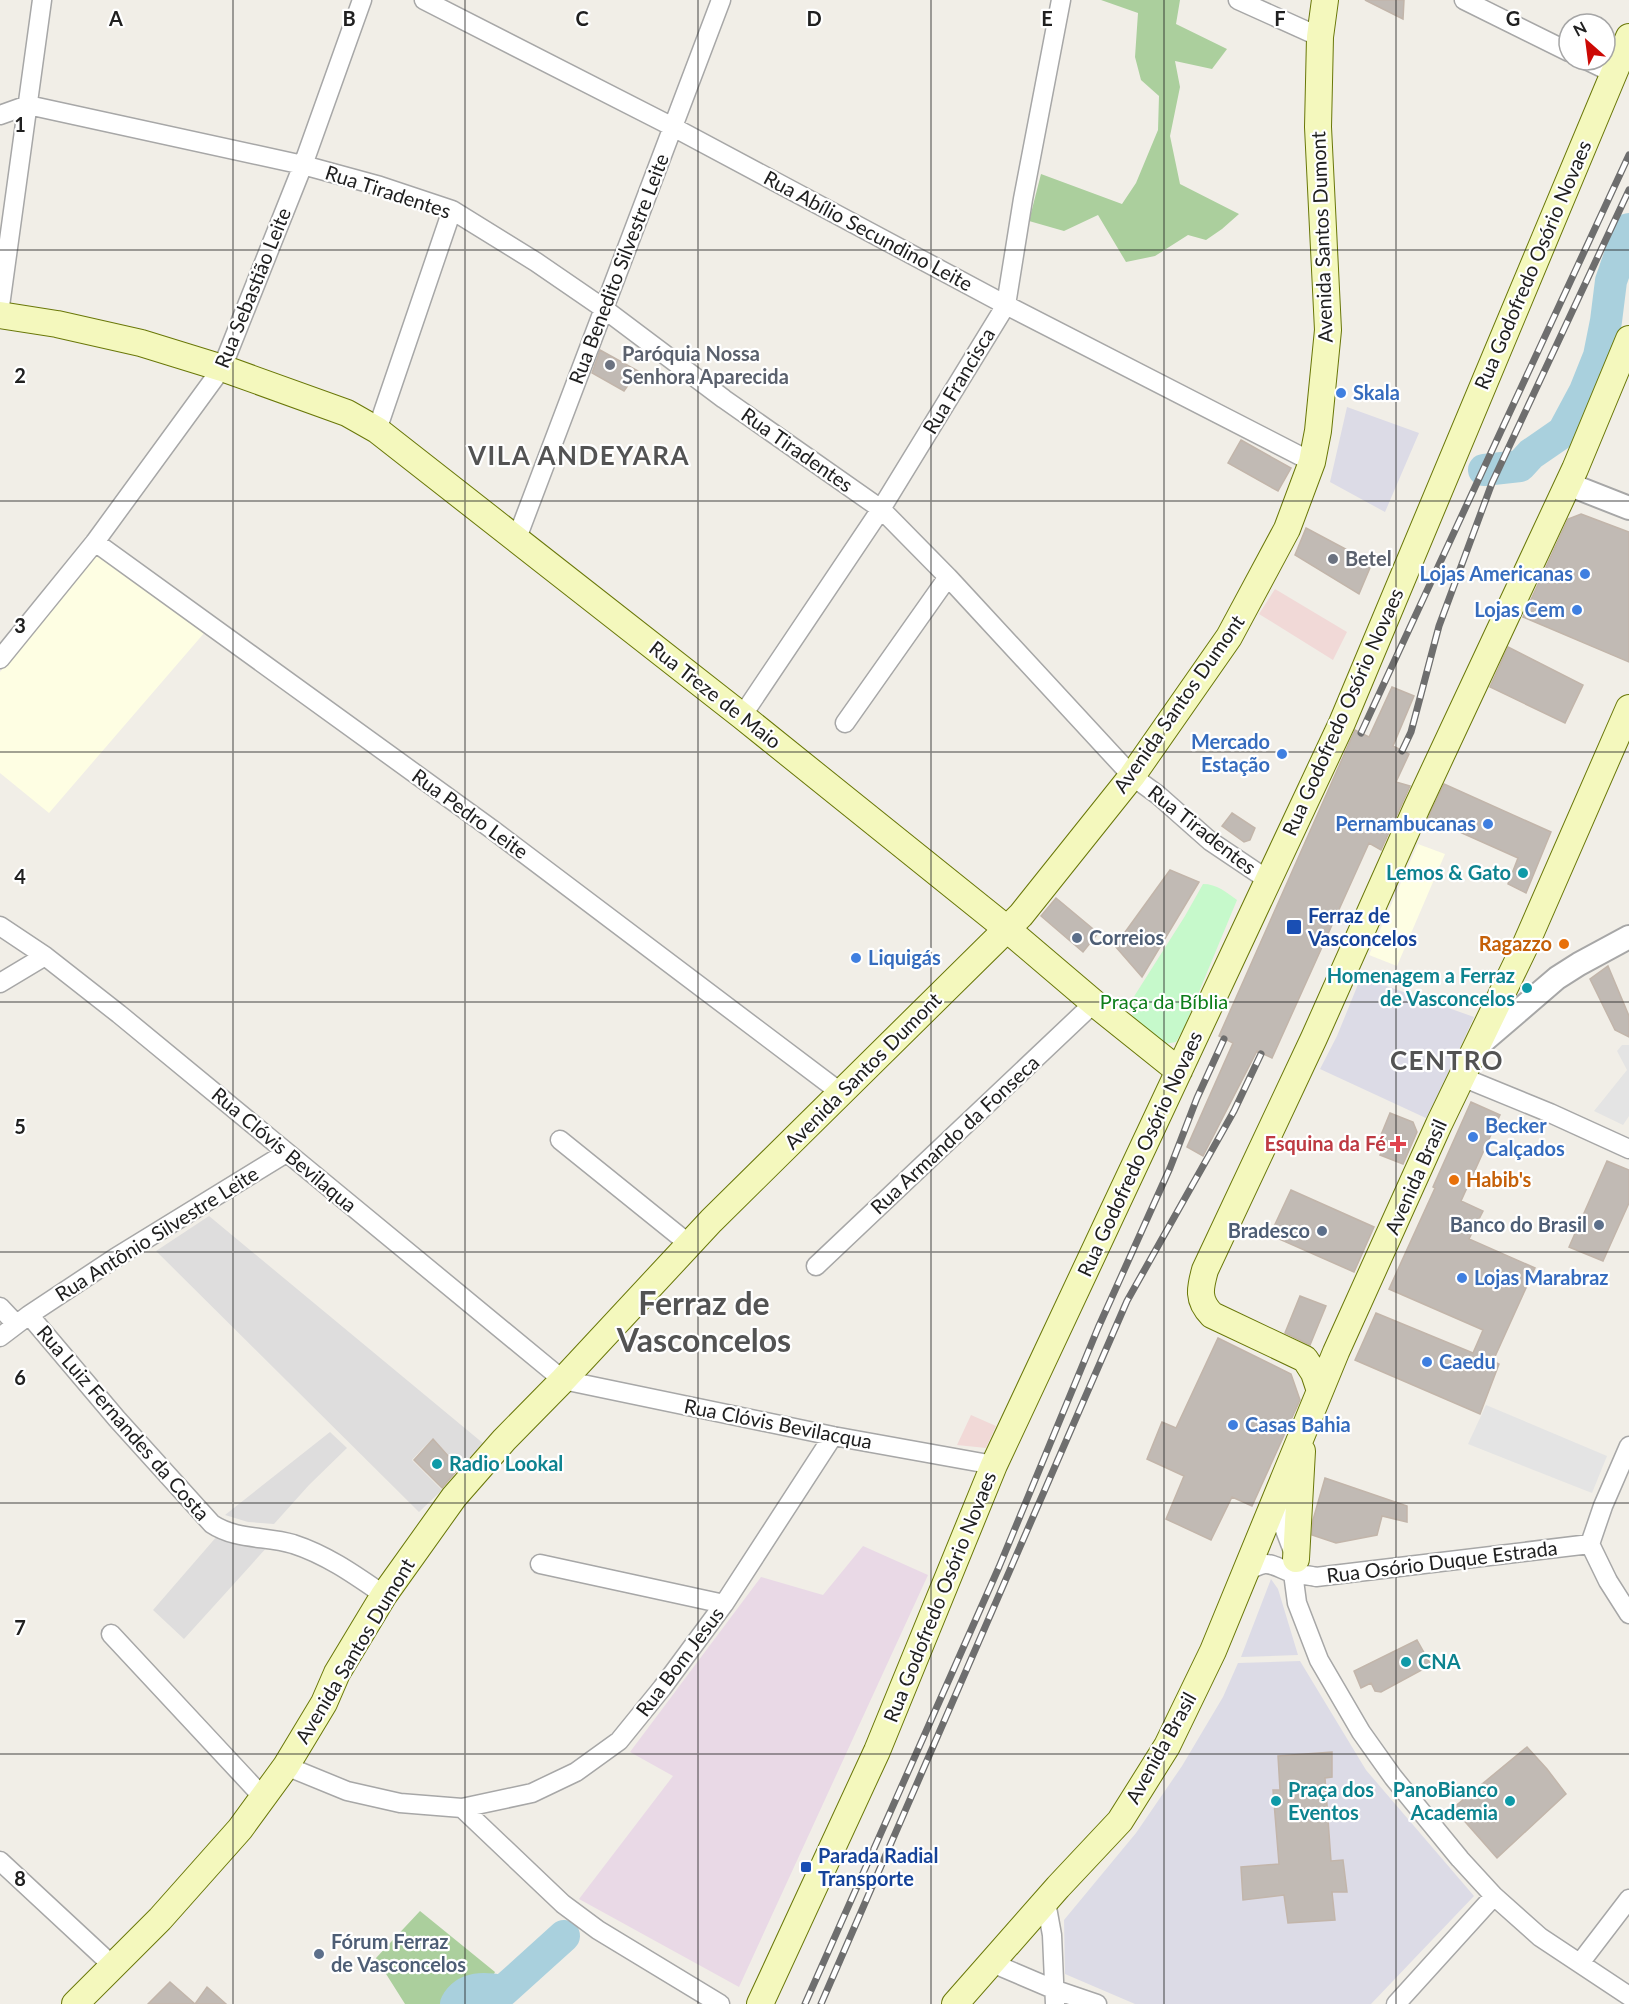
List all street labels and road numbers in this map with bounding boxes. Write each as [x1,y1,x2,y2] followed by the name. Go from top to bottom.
[1305,131,1337,343] street label: Avenida Santos Dumont
[1469,136,1596,393] street label: Rua Godofredo Osório Novaes
[563,150,673,387] street label: Rua Benedito Silvestre Leite
[323,159,454,223] street label: Rua Tiradentes
[760,165,977,295] street label: Rua Abílio Secundino Leite
[209,204,295,371] street label: Rua Sebastião Leite
[917,323,999,438] street label: Rua Francisca
[737,402,858,496] street label: Rua Tiradentes
[1277,584,1408,839] street label: Rua Godofredo Osório Novaes
[1108,610,1249,797] street label: Avenida Santos Dumont
[645,635,786,753] street label: Rua Treze de Maio
[408,763,533,863] street label: Rua Pedro Leite
[1144,780,1261,879] street label: Rua Tiradentes
[779,987,946,1154] street label: Avenida Santos Dumont
[1072,1027,1207,1280] street label: Rua Godofredo Osório Novaes
[865,1050,1044,1219] street label: Rua Armando da Fonseca
[207,1082,362,1217] street label: Rua Clóvis Bevilaqua
[1379,1115,1451,1238] street label: Avenida Brasil
[51,1161,262,1306] street label: Rua Antônio Silvestre Leite
[32,1320,215,1525] street label: Rua Luiz Fernandes da Costa
[682,1393,874,1453] street label: Rua Clóvis Bevilacqua
[878,1468,1000,1725] street label: Rua Godofredo Osório Novaes
[1325,1535,1559,1587] street label: Rua Osório Duque Estrada
[289,1554,419,1747] street label: Avenida Santos Dumont
[630,1602,728,1721] street label: Rua Bom Jesus
[1120,1688,1201,1807] street label: Avenida Brasil

